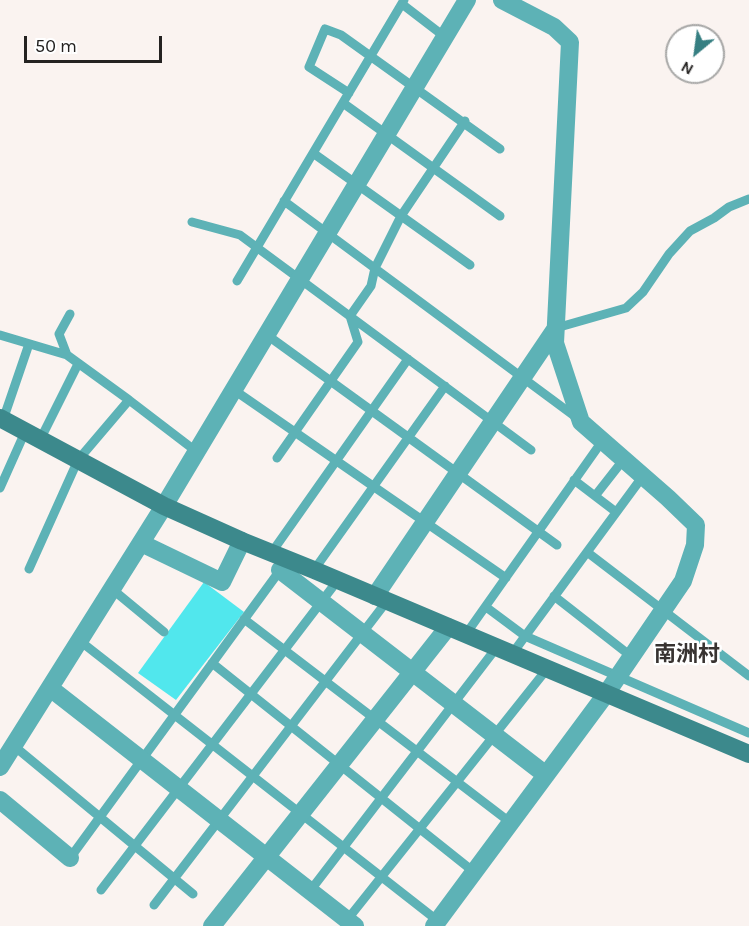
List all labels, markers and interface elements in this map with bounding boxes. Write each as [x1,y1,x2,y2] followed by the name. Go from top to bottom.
[27,24,165,62] scale bar
[665,24,725,84] north arrow
[35,35,77,57] text: 50 m
[677,57,697,80] text: N
[654,642,720,668] district label: 南洲村

